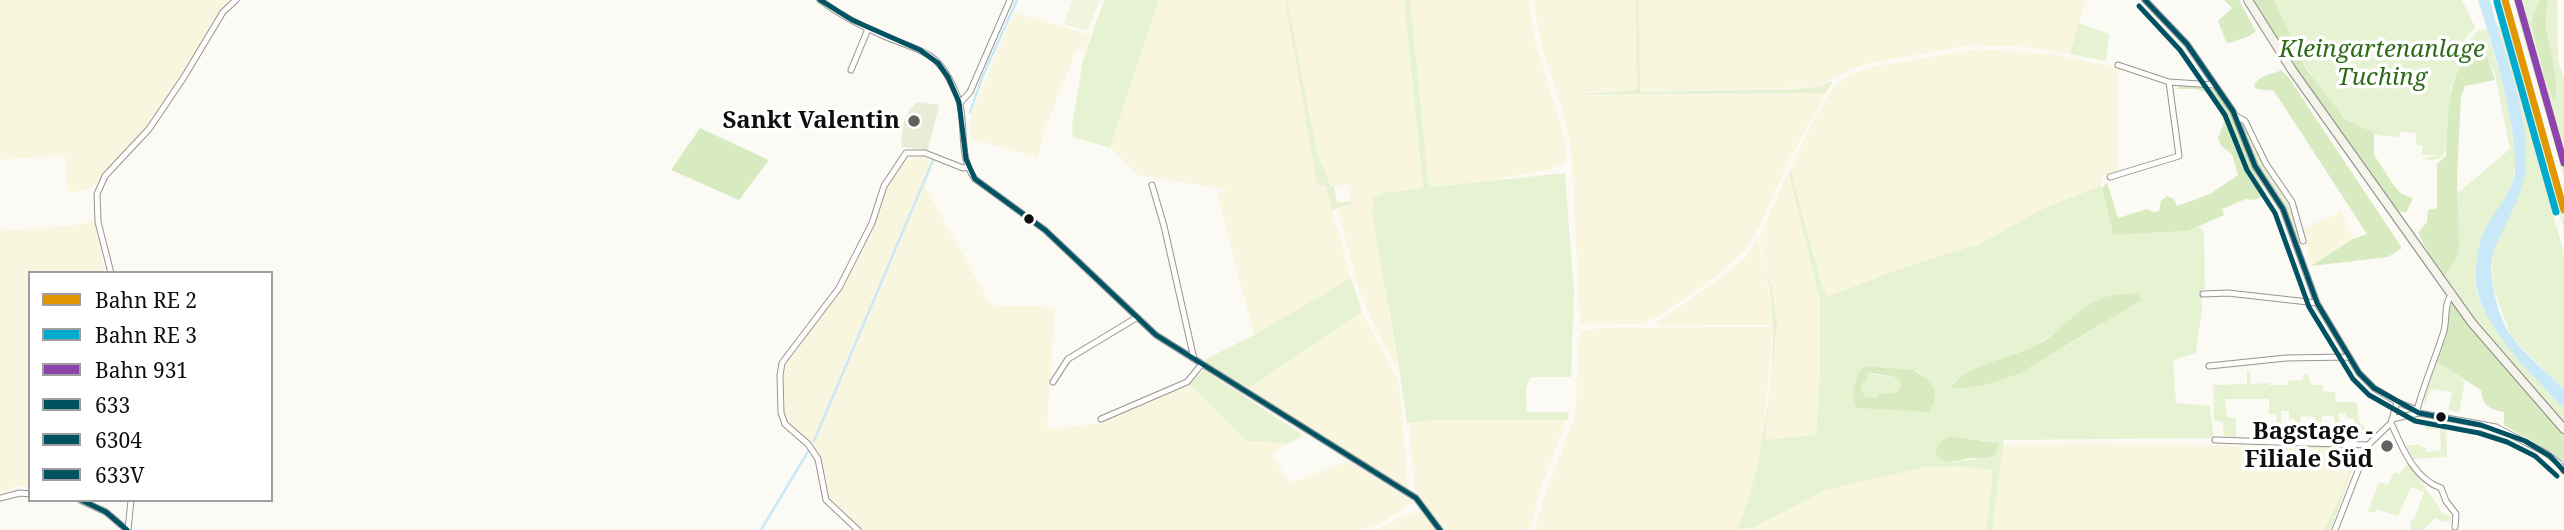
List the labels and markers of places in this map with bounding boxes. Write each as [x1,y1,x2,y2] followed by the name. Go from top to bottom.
[722,107,900,135] place label: Sankt Valentin
[906,113,922,129] marker: Sankt Valentin
[1022,212,1036,226] unlabelled marker
[2434,410,2448,424] unlabelled marker
[2244,418,2373,474] place label: Bagstage - Filiale Süd
[2379,438,2395,454] marker: Bagstage - Filiale Süd

